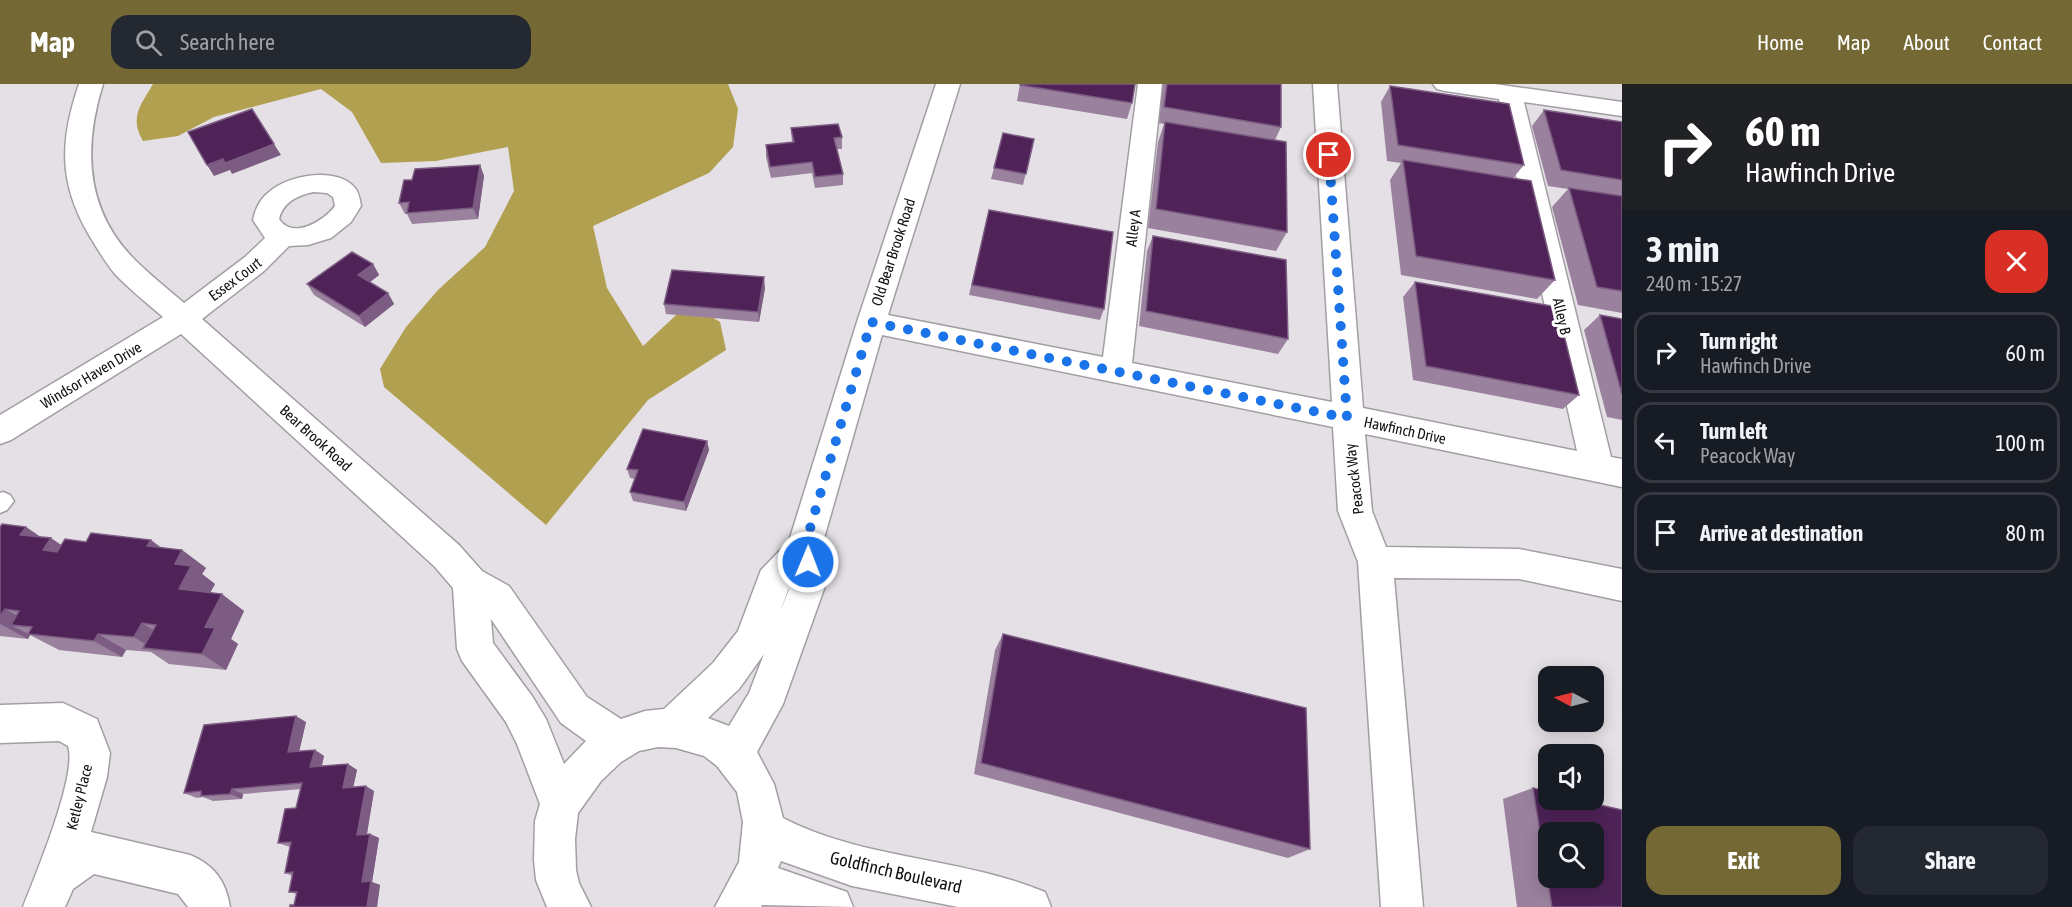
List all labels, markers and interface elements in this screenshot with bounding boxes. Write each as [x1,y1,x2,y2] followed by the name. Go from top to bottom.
[111,15,531,69] search box
[30,26,75,58] text: Map
[132,26,165,59] icon: search
[180,29,275,55] text: Search here
[1757,30,1804,54] text: Home
[1837,30,1871,54] text: Map
[1904,30,1950,54] text: About
[1983,30,2042,54] text: Contact
[1745,107,1820,155] text: 60 m
[1646,108,1724,186] icon: right
[1303,129,1354,180] pin
[1312,138,1345,171] icon: arrive
[1745,157,1895,188] text: Hawfinch Drive
[868,196,918,308] street label: Old Bear Brook Road
[1122,208,1144,248] street label: Alley A
[1646,228,1720,270] text: 3 min
[1985,230,2048,293] button: close
[205,254,265,304] street label: Essex Court
[1646,272,1742,295] text: 240 m · 15:27
[1550,296,1574,336] street label: Alley B
[1700,328,1777,354] text: Turn right
[1649,336,1682,369] icon: right
[38,338,145,412] street label: Windsor Haven Drive
[2005,340,2045,366] text: 60 m
[1700,354,1811,377] text: Hawfinch Drive
[277,401,355,475] street label: Bear Brook Road
[1362,413,1448,447] street label: Hawfinch Drive
[1700,418,1767,444] text: Turn left
[1649,426,1682,459] icon: left
[1995,430,2045,456] text: 100 m
[1341,443,1367,515] street label: Peacock Way
[1700,444,1795,467] text: Peacock Way
[1649,516,1682,549] icon: arrive
[1700,520,1863,546] text: Arrive at destination
[2005,520,2045,546] text: 80 m
[776,530,840,594] position arrow
[1538,666,1604,732] north arrow
[1538,666,1604,888] map controls
[1538,744,1604,810] button: sound
[63,762,95,832] street label: Ketley Place
[1538,822,1604,888] button: search
[1646,826,1841,895] button: Exit
[1853,826,2048,895] button: Share
[828,847,964,897] street label: Goldfinch Boulevard

